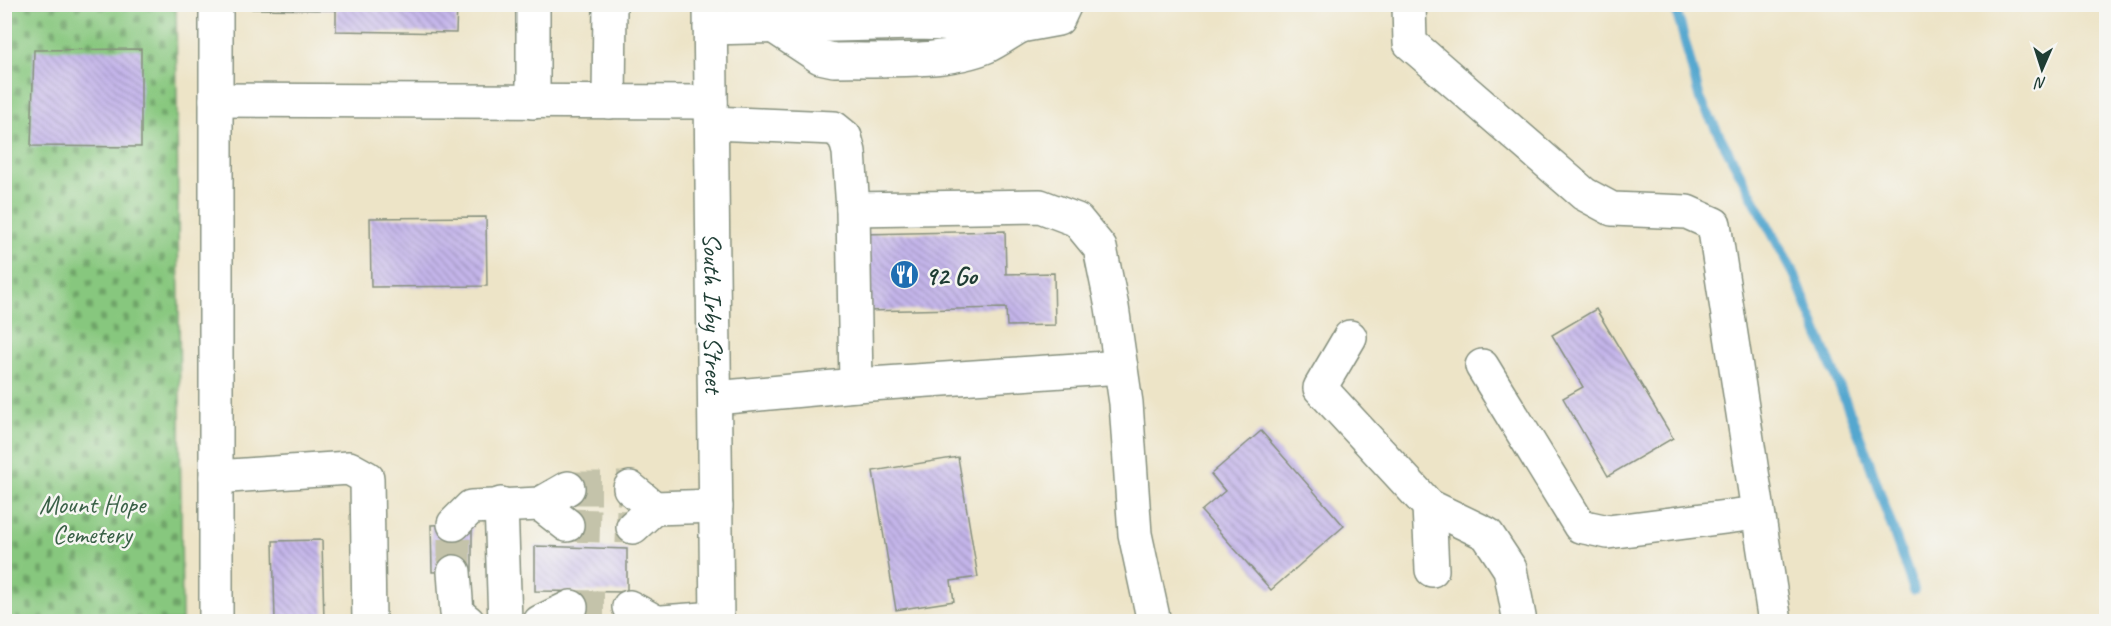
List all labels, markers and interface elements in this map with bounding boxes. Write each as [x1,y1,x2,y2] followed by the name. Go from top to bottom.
[2012,39,2072,99] north arrow
[2033,73,2047,93] text: N
[696,233,731,396] street label: South Irby Street
[888,259,920,291] restaurant icon: 92 Go
[925,259,978,292] place label: 92 Go
[39,488,148,551] park label: Mount Hope Cemetery

